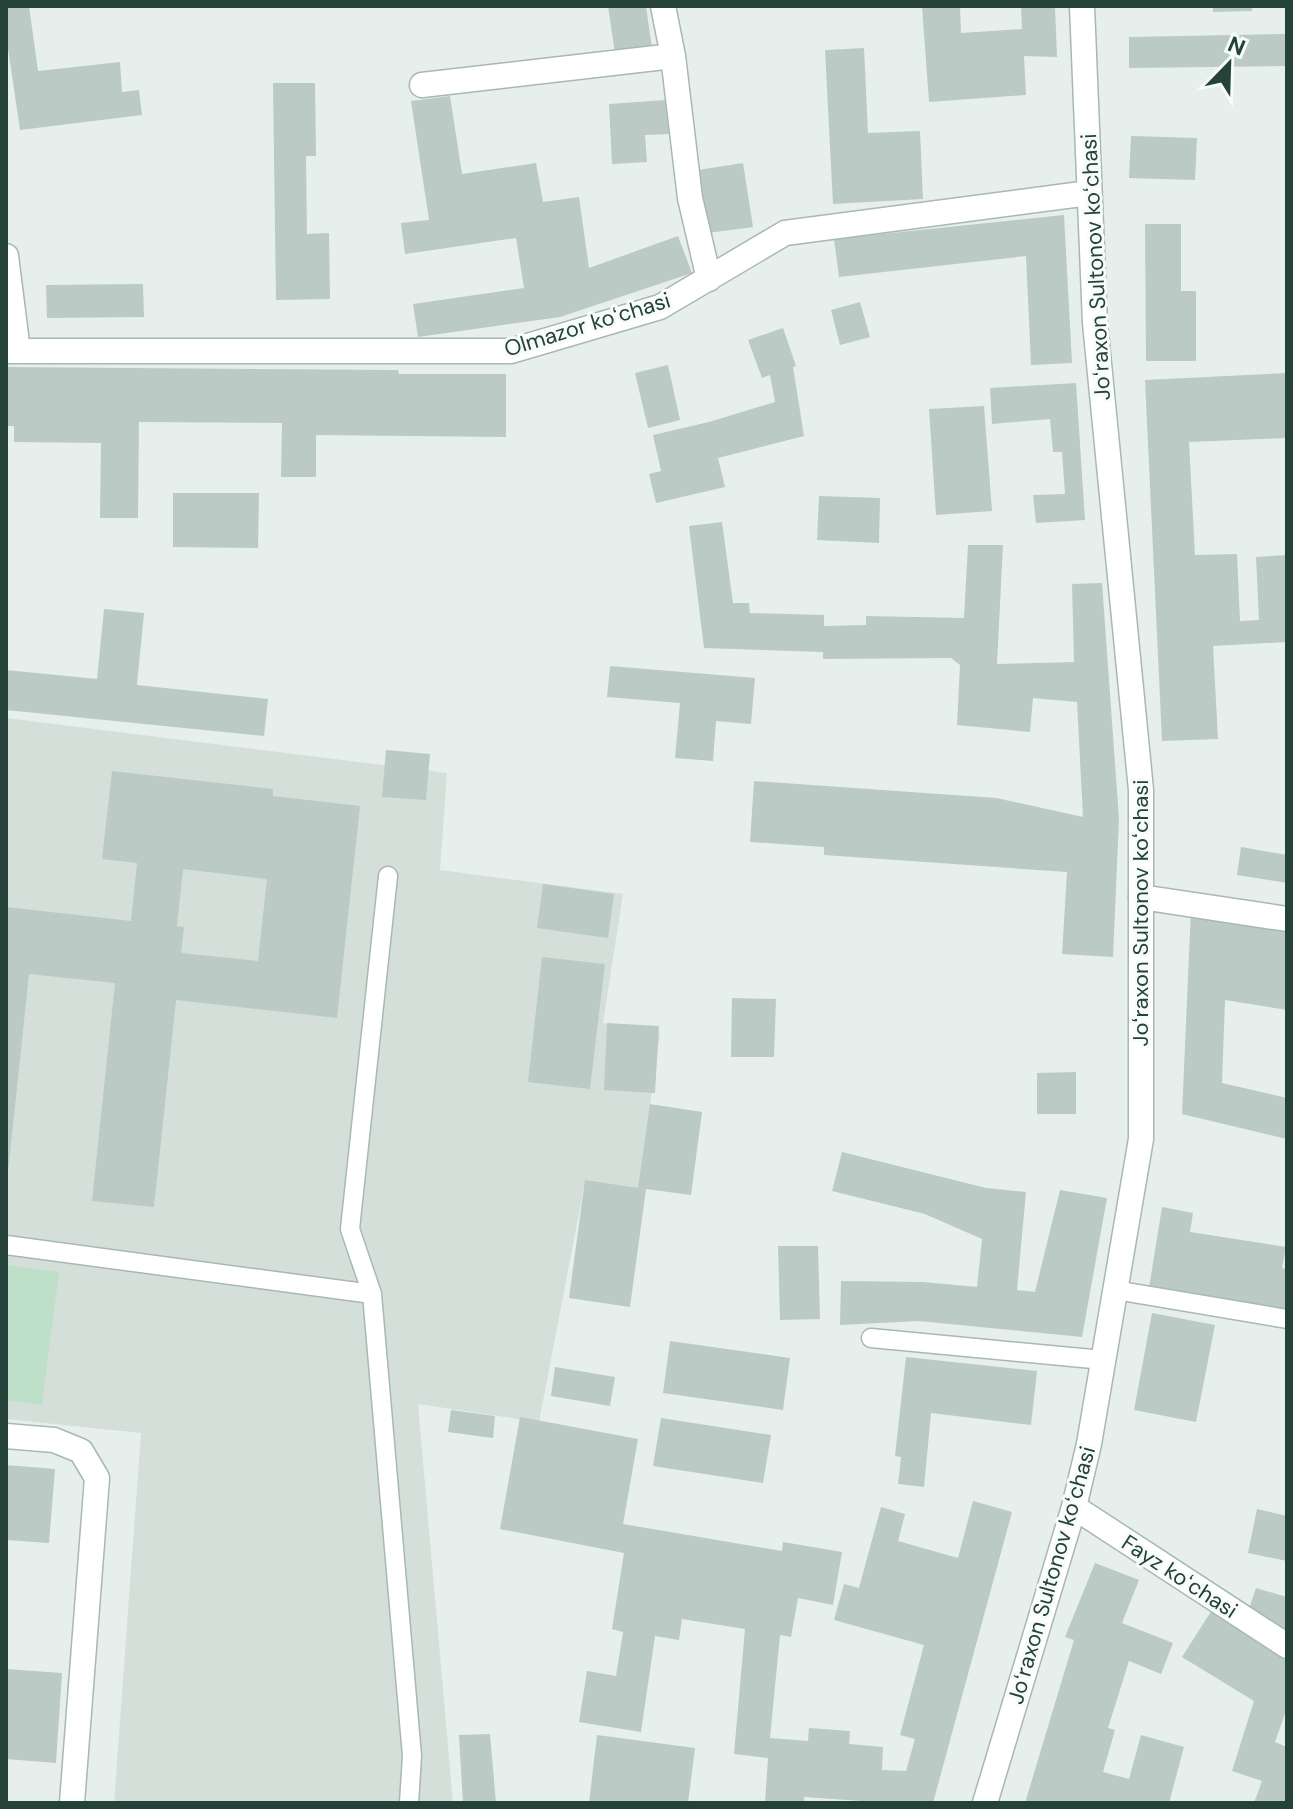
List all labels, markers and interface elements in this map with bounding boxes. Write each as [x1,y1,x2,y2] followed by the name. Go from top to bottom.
[1189,24,1269,104] north arrow
[1224,30,1250,63] text: N
[1074,133,1117,401] street label: Joʻraxon Sultonov koʻchasi
[500,285,674,364] street label: Olmazor koʻchasi
[1126,779,1155,1047] street label: Joʻraxon Sultonov koʻchasi
[1001,1443,1102,1707] street label: Joʻraxon Sultonov koʻchasi
[1116,1528,1243,1625] street label: Fayz koʻchasi

